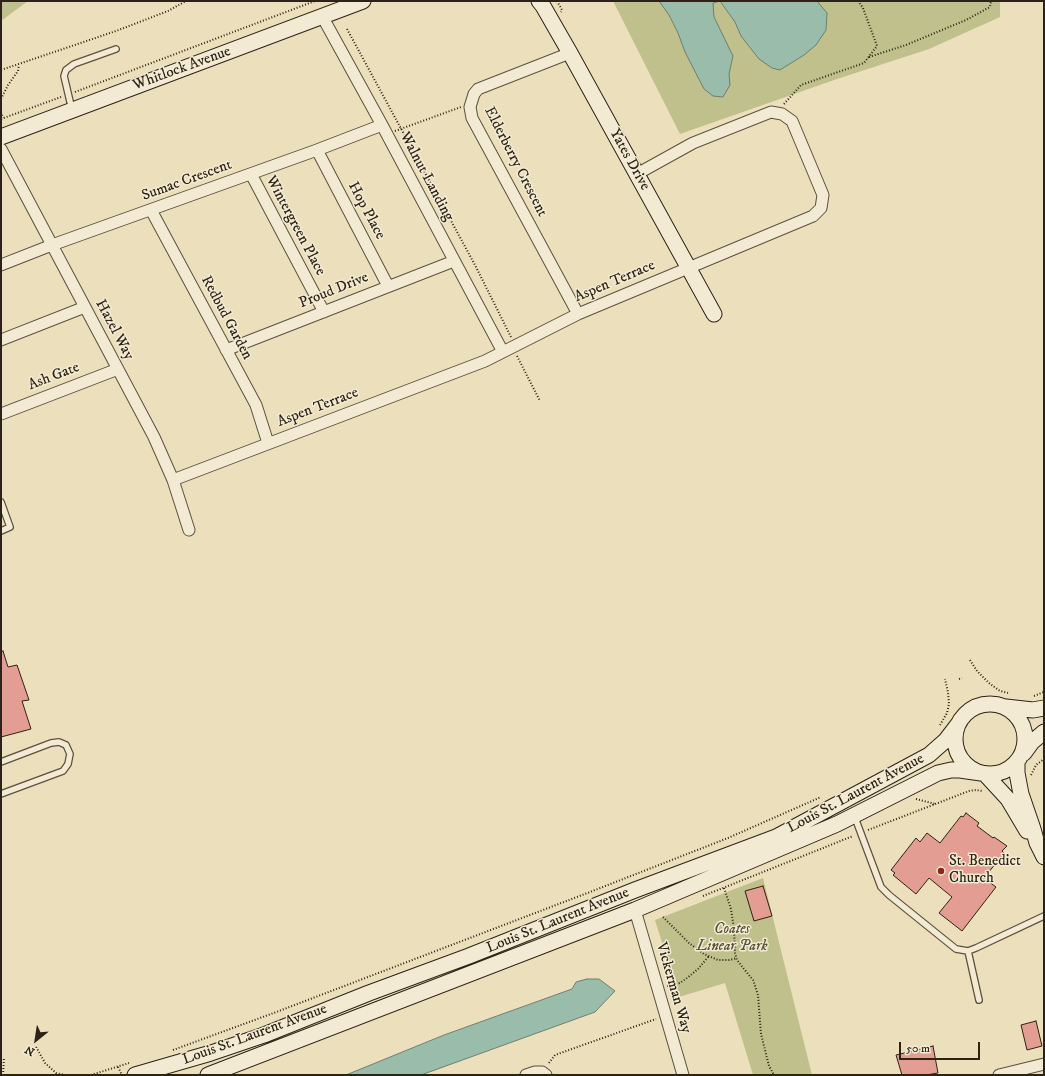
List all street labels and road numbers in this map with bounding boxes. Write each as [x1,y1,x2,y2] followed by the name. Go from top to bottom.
[131,43,233,95] street label: Whitlock Avenue
[480,104,550,220] street label: Elderberry Crescent
[605,126,653,194] street label: Yates Drive
[395,129,457,225] street label: Walnut Landing
[140,156,234,206] street label: Sumac Crescent
[261,173,329,279] street label: Wintergreen Place
[343,179,389,243] street label: Hop Place
[572,257,658,307] street label: Aspen Terrace
[297,269,371,313] street label: Proud Drive
[196,273,256,363] street label: Redbud Garden
[91,297,137,363] street label: Hazel Way
[26,359,82,395] street label: Ash Gate
[275,384,361,432] street label: Aspen Terrace
[785,750,927,838] street label: Louis St. Laurent Avenue
[484,884,632,958] street label: Louis St. Laurent Avenue
[651,940,695,1036] street label: Vickerman Way
[180,1001,330,1069] street label: Louis St. Laurent Avenue

